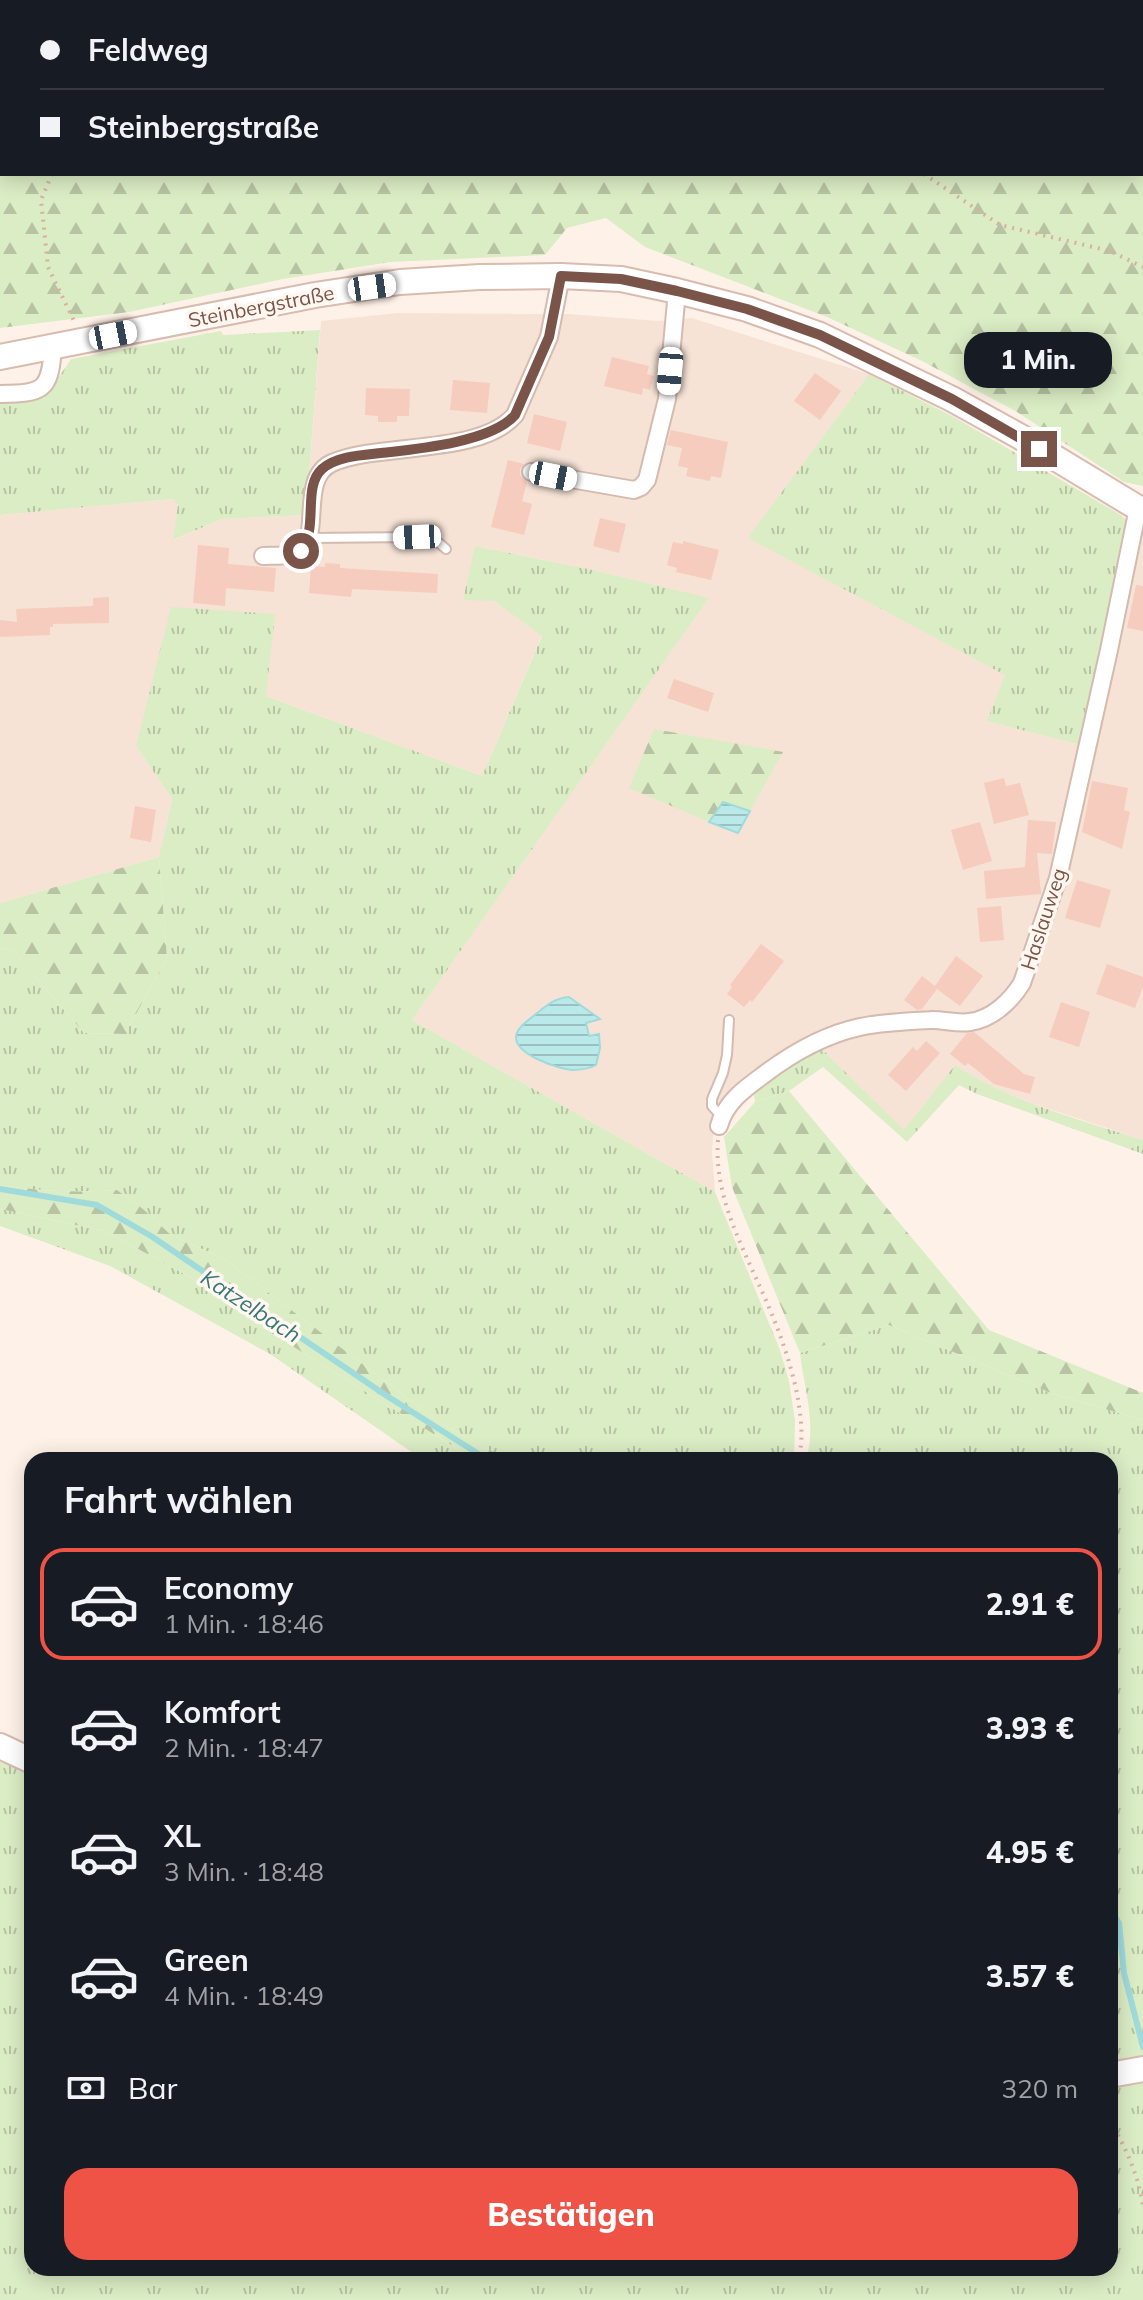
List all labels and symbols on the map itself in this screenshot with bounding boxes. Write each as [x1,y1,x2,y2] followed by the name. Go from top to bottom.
[347,272,397,302] car
[186,280,336,332] street label: Steinbergstraße
[87,319,139,351] car
[965,333,1113,389] callout: 1 Min.
[656,346,684,396] car
[1021,431,1057,467] route end
[527,460,579,492] car
[393,524,441,550] car
[283,533,319,569] route start
[1015,865,1071,973] street label: Haslauweg
[196,1263,306,1349] water label: Katzelbach

